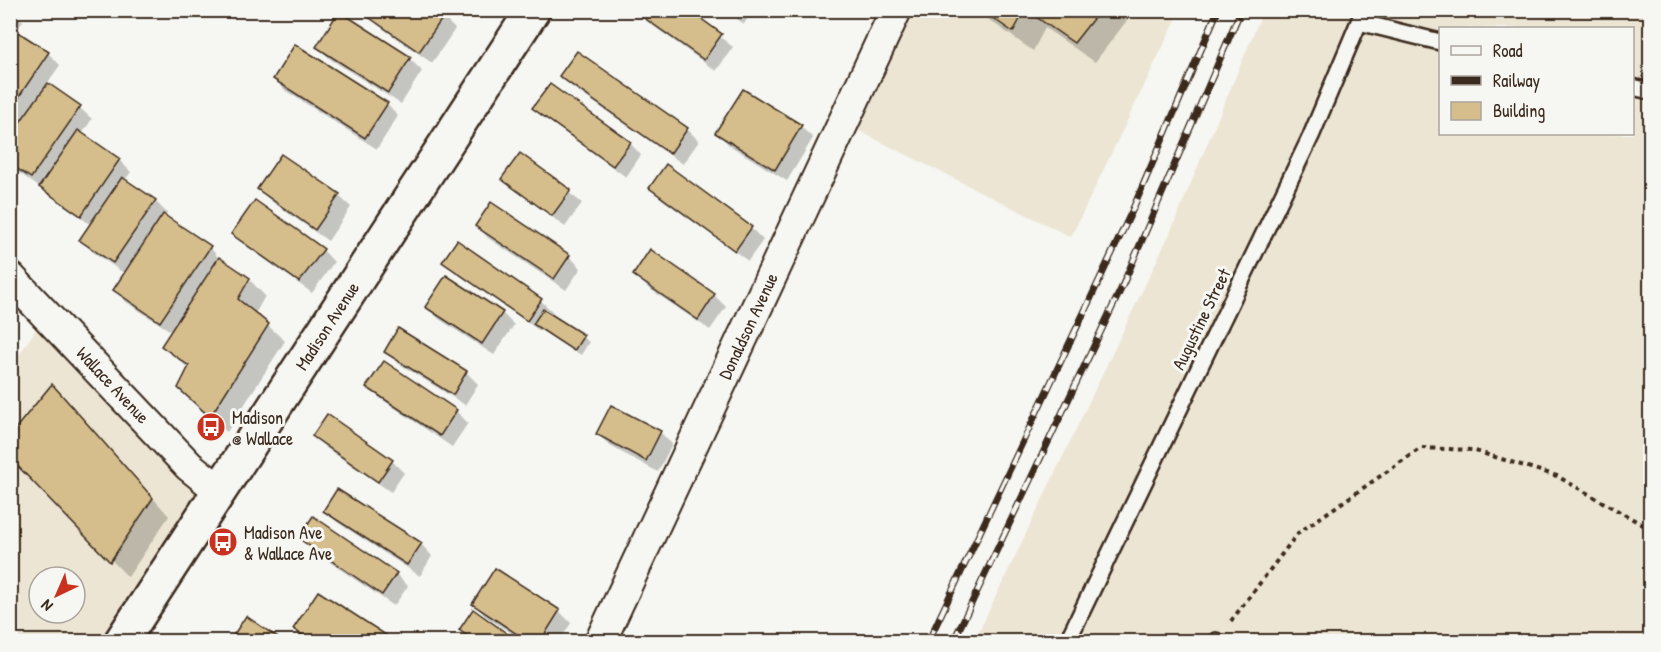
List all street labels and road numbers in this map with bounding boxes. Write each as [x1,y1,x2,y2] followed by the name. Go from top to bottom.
[1166,264,1237,374] street label: Augustine Street
[712,269,784,383] street label: Donaldson Avenue
[289,277,365,375] street label: Madison Avenue
[71,341,155,429] street label: Wallace Avenue

